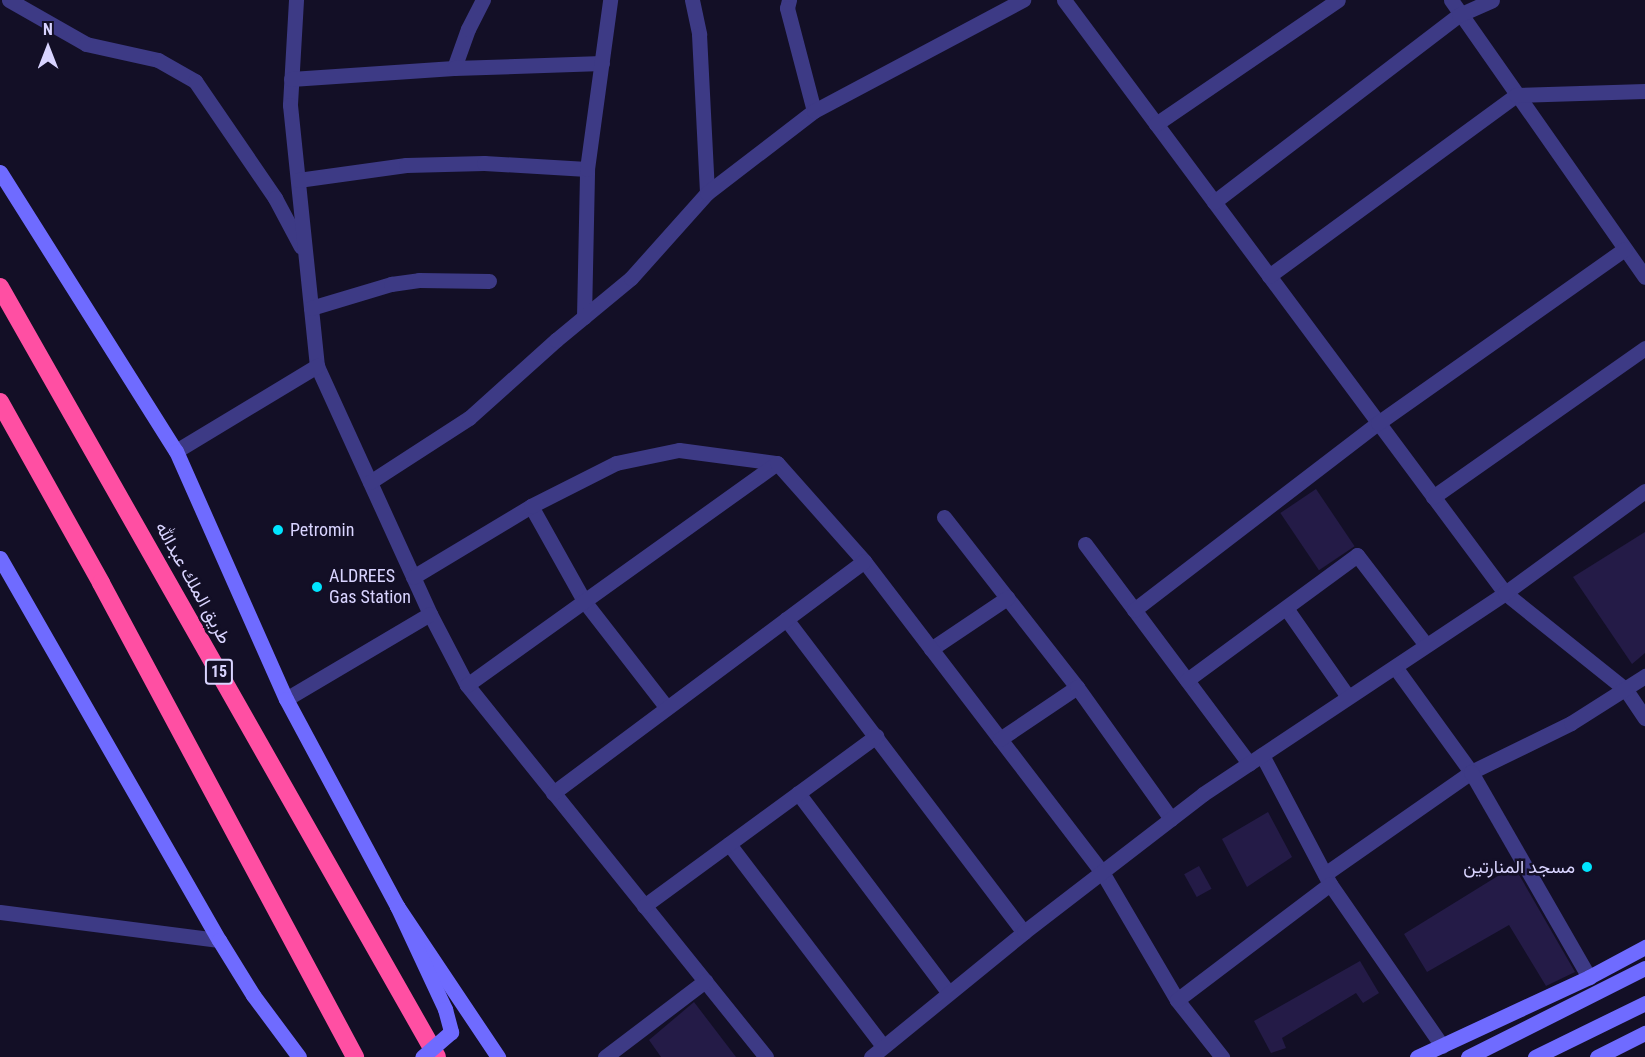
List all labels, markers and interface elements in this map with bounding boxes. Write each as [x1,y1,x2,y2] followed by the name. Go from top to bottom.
[18,18,78,78] north arrow
[43,20,53,39] text: N
[151,518,235,648] street label: طريق الملك عبدالله
[290,519,354,541] place label: Petromin
[271,523,285,537] marker: Petromin
[329,566,411,608] place label: ALDREES Gas Station
[310,580,324,594] marker: ALDREES Gas Station
[204,659,234,685] road number: 15
[1463,856,1575,878] place label: مسجد المنارتين
[1580,860,1594,874] marker: مسجد المنارتين

